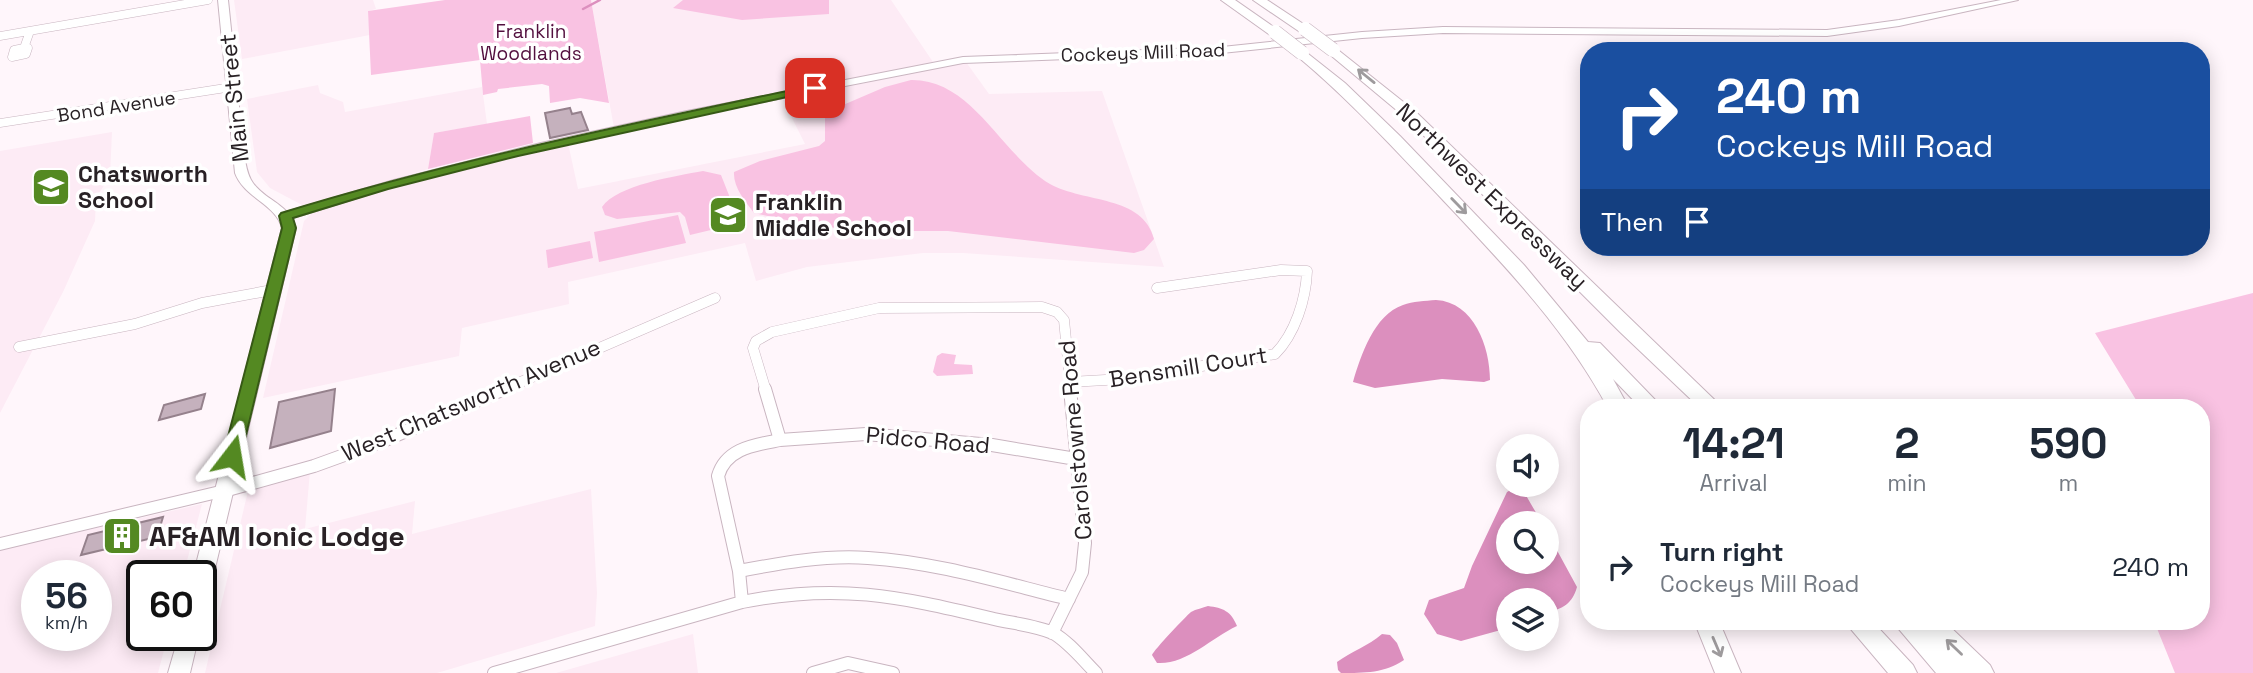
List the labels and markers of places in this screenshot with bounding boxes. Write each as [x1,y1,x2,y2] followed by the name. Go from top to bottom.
[785,58,845,118] pin
[78,159,208,215] place label: Chatsworth School
[30,166,72,208] school or university icon: Chatsworth School
[755,187,912,243] place label: Franklin Middle School
[707,194,749,236] school or university icon: Franklin Middle School
[101,515,143,557] building icon: AF&AM Ionic Lodge
[149,518,405,554] place label: AF&AM Ionic Lodge

